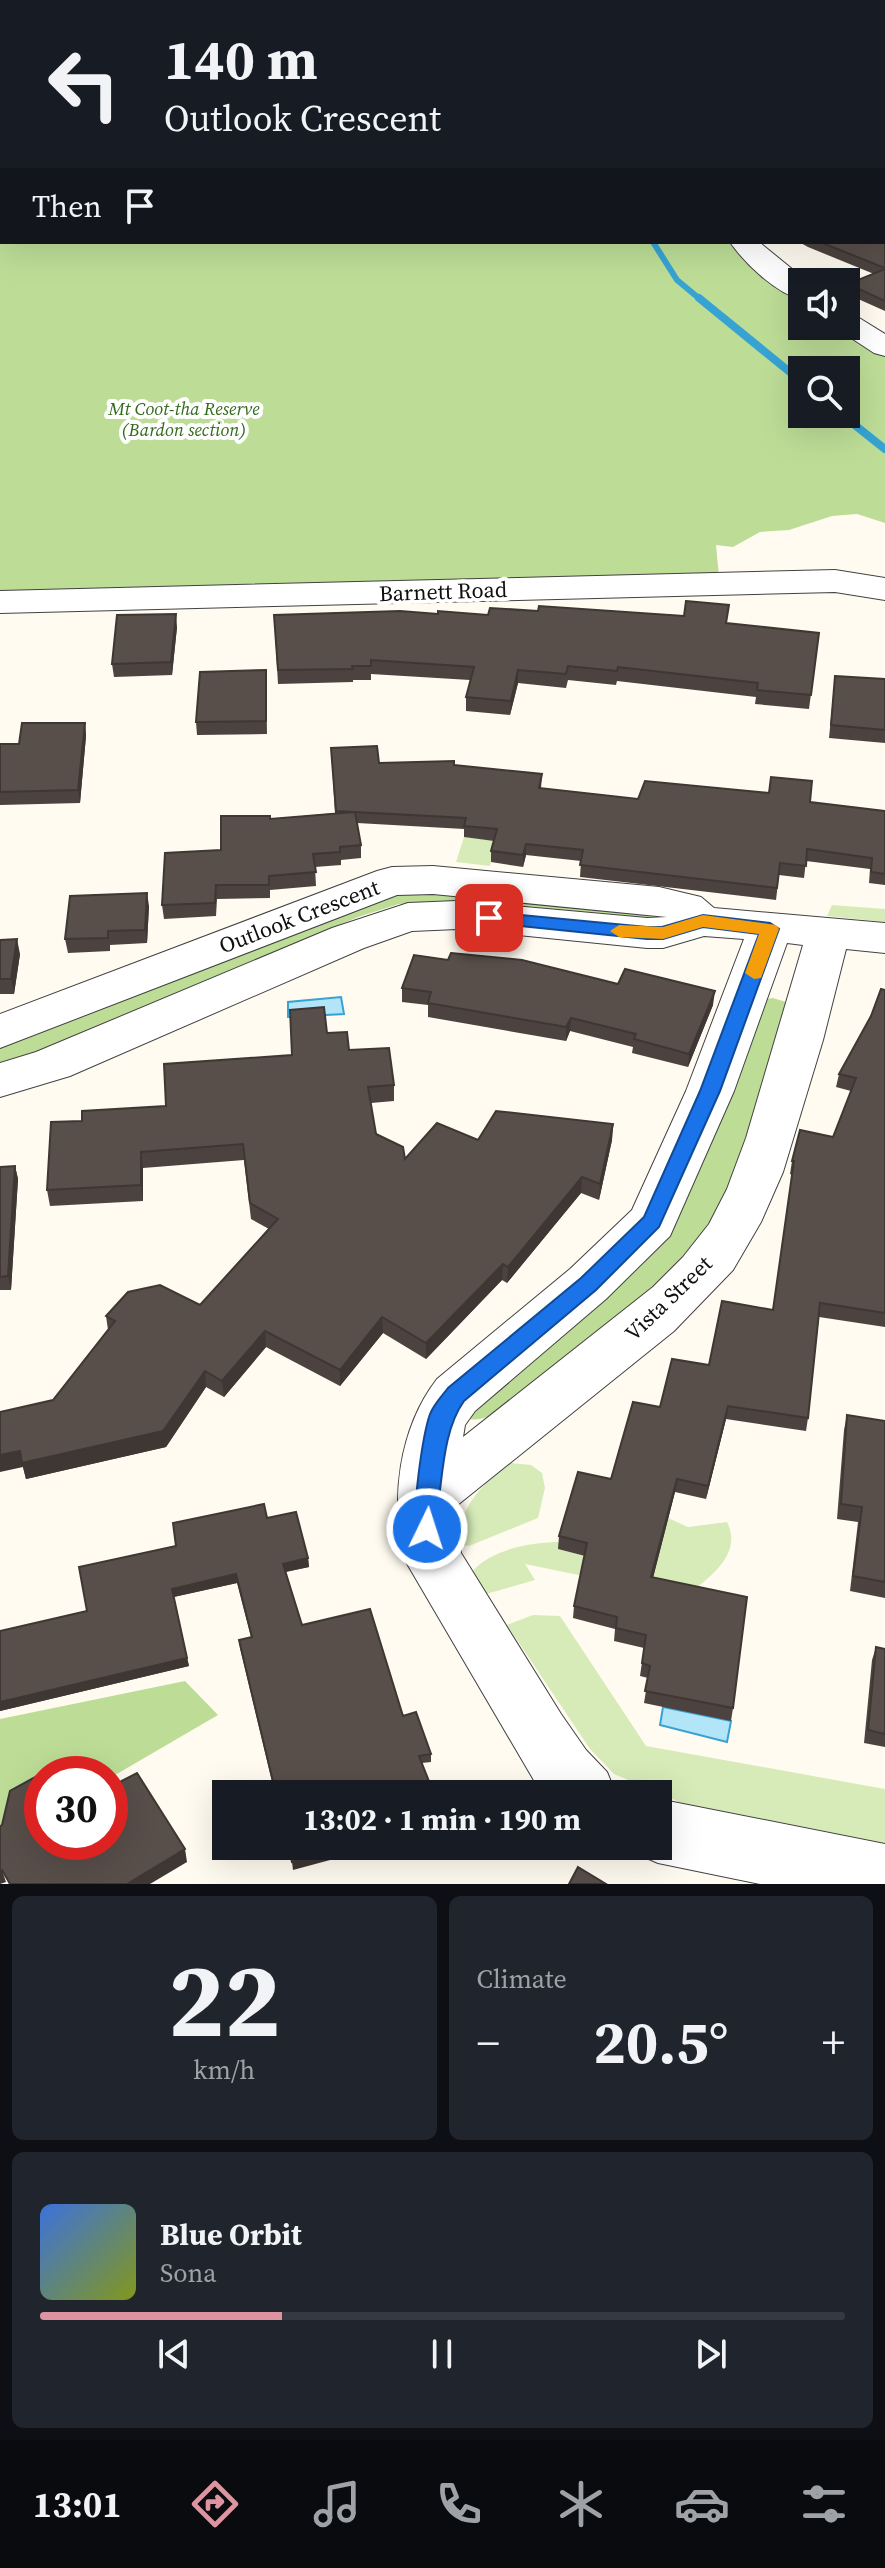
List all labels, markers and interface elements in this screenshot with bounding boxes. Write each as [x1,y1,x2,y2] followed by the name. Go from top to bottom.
[164,21,318,98] text: 140 m
[32,32,136,136] icon: left
[164,94,441,143] text: Outlook Crescent
[118,184,162,228] icon: arrive
[32,186,102,227] text: Then
[788,268,860,428] map controls
[788,268,860,340] button: sound
[788,356,860,428] button: search
[107,396,260,442] park label: Mt Coot-tha Reserve (Bardon section)
[378,574,508,608] street label: Barnett Road
[215,871,384,960] street label: Outlook Crescent
[455,884,523,952] pin
[467,896,511,940] icon: arrive
[618,1248,719,1347] street label: Vista Street
[385,1487,469,1571] position arrow
[24,1756,128,1860] speed limit sign: 30
[303,1799,581,1840] text: 13:02 · 1 min · 190 m
[168,1928,281,2071] text: 22
[477,1961,567,1997] text: Climate
[593,2001,728,2083] text: 20.5°
[477,2012,500,2073] text: −
[822,2012,845,2073] text: +
[193,2052,255,2088] text: km/h
[160,2214,302,2255] text: Blue Orbit
[160,2255,217,2291] text: Sona
[152,2332,196,2376] icon: previous
[420,2332,464,2376] icon: pause
[689,2332,733,2376] icon: next
[187,2476,243,2532] icon: directions
[309,2476,365,2532] icon: music
[431,2476,487,2532] icon: phone
[553,2476,609,2532] icon: climate
[674,2476,730,2532] icon: car
[796,2476,852,2532] icon: filters
[33,2480,122,2529] text: 13:01

